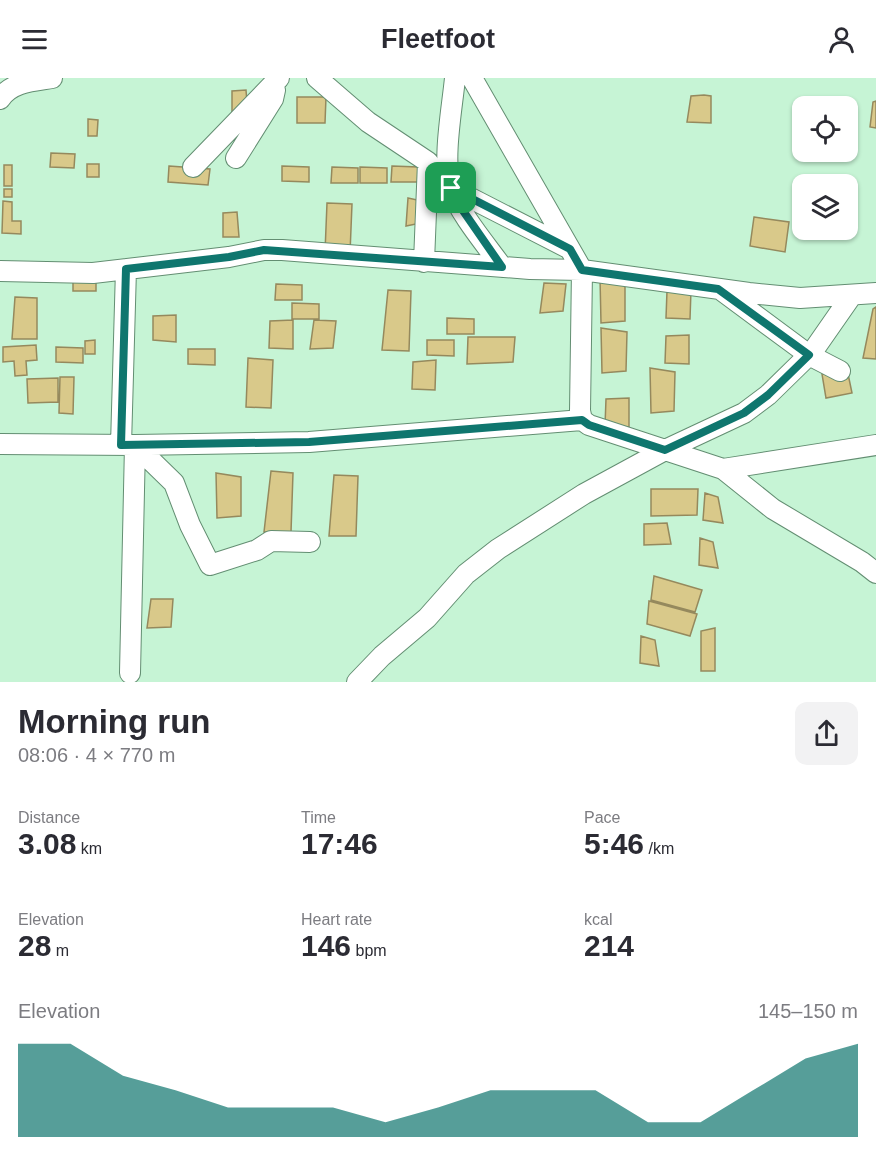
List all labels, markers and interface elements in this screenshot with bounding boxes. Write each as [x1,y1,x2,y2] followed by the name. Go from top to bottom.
[18,23,51,56] icon: menu
[825,23,858,56] icon: person
[381,24,495,54] text: Fleetfoot
[792,96,858,240] map controls
[792,96,858,162] button: locate
[425,162,476,213] pin
[434,171,467,204] icon: arrive
[792,174,858,240] button: layers
[795,702,858,765] button: share
[18,703,210,740] text: Morning run
[18,744,175,766] text: 08:06 · 4 × 770 m
[18,809,80,826] text: Distance
[301,809,336,826] text: Time
[584,809,620,826] text: Pace
[18,827,76,860] text: 3.08
[301,827,378,860] text: 17:46
[584,827,644,860] text: 5:46
[76,840,102,857] text: km
[644,840,674,857] text: /km
[18,911,84,928] text: Elevation
[301,911,372,928] text: Heart rate
[584,911,612,928] text: kcal
[18,929,51,962] text: 28
[301,929,351,962] text: 146
[584,929,634,962] text: 214
[51,942,69,959] text: m
[351,942,387,959] text: bpm
[18,1000,100,1022] text: Elevation
[758,1000,858,1022] text: 145–150 m

